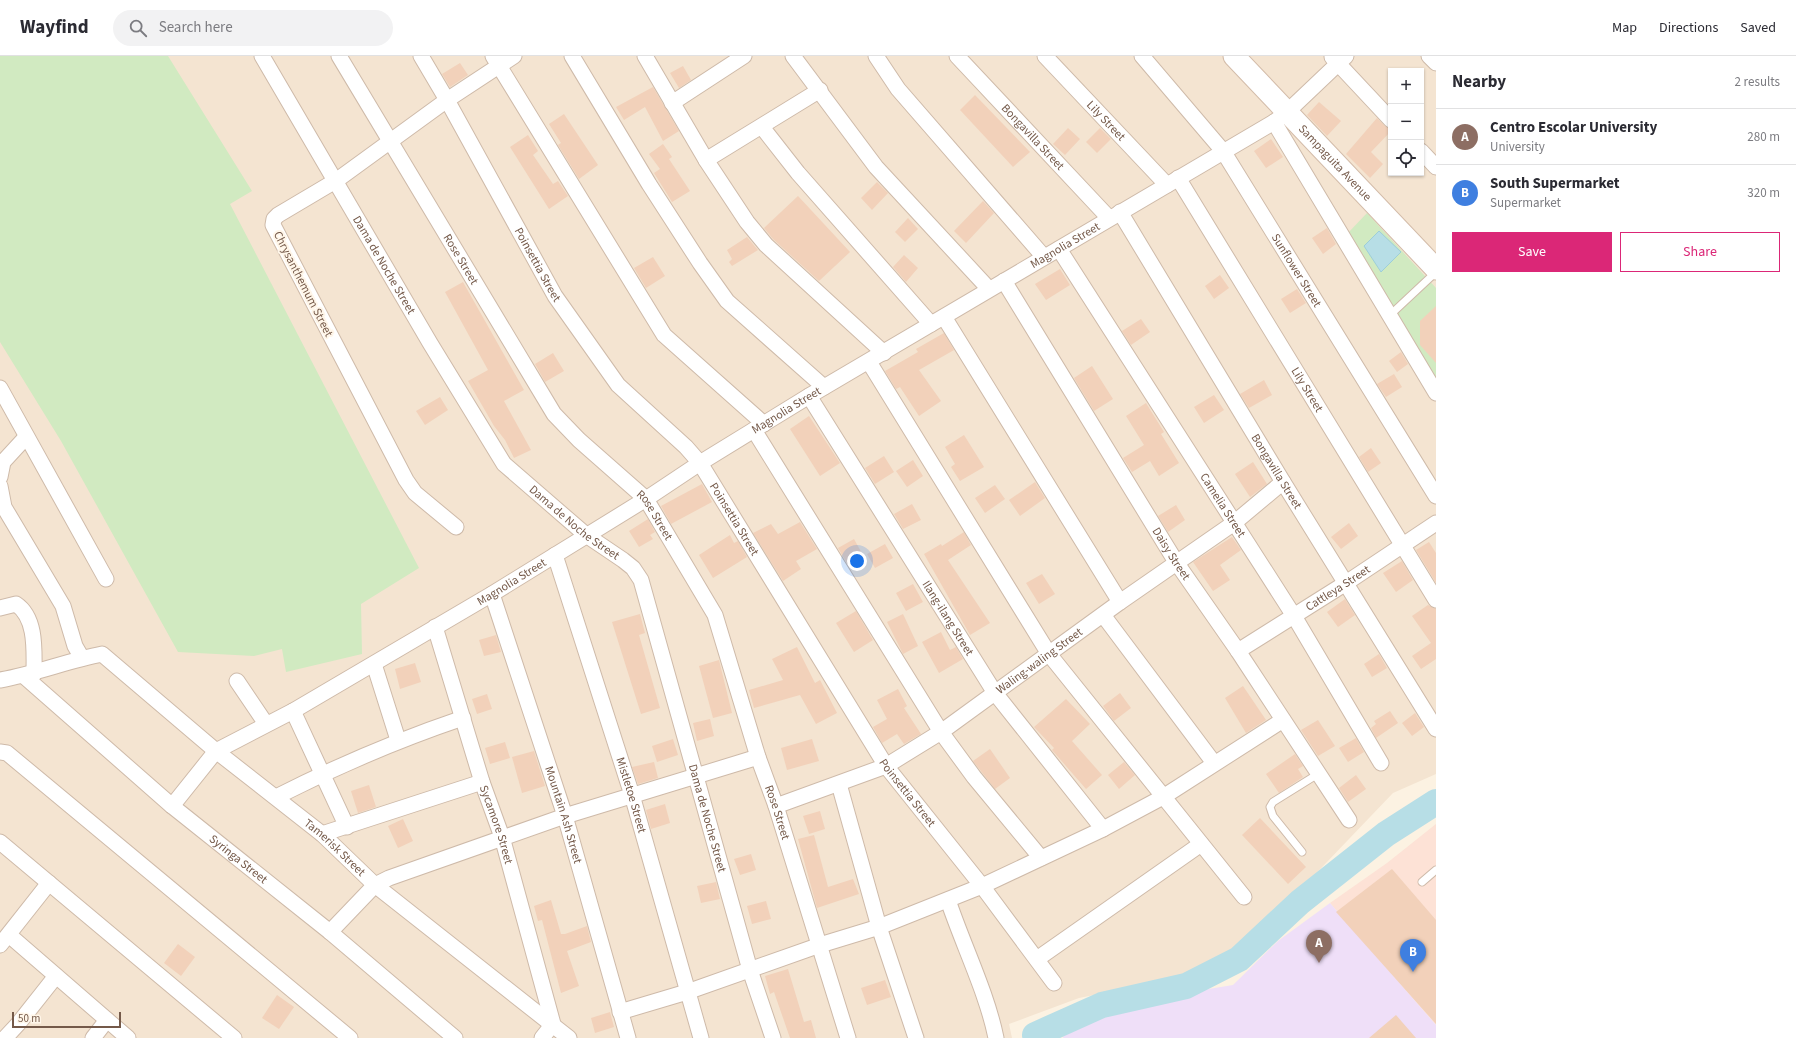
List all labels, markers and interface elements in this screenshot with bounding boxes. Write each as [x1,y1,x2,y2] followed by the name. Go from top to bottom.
[113,10,393,46] search box
[20,14,89,41] text: Wayfind
[127,17,149,39] icon: search
[159,17,233,38] text: Search here
[1612,18,1637,38] text: Map
[1659,18,1718,38] text: Directions
[1740,18,1776,38] text: Saved
[1388,68,1424,176] map controls
[1388,68,1424,104] button: +
[1452,70,1506,94] text: Nearby
[1735,73,1780,91] text: 2 results
[1083,97,1129,145] street label: Lily Street
[998,100,1068,174] street label: Bongavilla Street
[1388,104,1424,140] button: −
[1490,117,1657,138] text: Centro Escolar University
[1295,121,1376,205] street label: Sampaguita Avenue
[1461,128,1469,146] text: A
[1747,128,1780,146] text: 280 m
[1490,138,1545,156] text: University
[1388,140,1424,176] button: locate
[1490,173,1620,194] text: South Supermarket
[1461,184,1469,202] text: B
[1747,184,1780,202] text: 320 m
[1490,194,1561,212] text: Supermarket
[349,212,420,317] street label: Dama de Noche Street
[1027,218,1103,272] street label: Magnolia Street
[510,224,565,305] street label: Poinsettia Street
[269,228,337,340] street label: Chrysanthemum Street
[1267,230,1326,310] street label: Sunflower Street
[439,231,483,288] street label: Rose Street
[1452,232,1612,272] button: Save
[1620,232,1780,272] button: Share
[1287,364,1328,415] street label: Lily Street
[748,382,824,438] street label: Magnolia Street
[1247,430,1306,512] street label: Bongavilla Street
[1196,470,1250,541] street label: Camelia Street
[706,479,763,559] street label: Poinsettia Street
[525,481,623,564] street label: Dama de Noche Street
[633,486,677,543] street label: Rose Street
[1148,524,1195,584] street label: Daisy Street
[847,551,867,571] your location
[474,554,549,610] street label: Magnolia Street
[1302,561,1373,615] street label: Cattleya Street
[918,577,978,659] street label: Ilang-ilang Street
[992,623,1086,698] street label: Waling-waling Street
[612,755,651,835] street label: Mistletoe Street
[875,755,940,830] street label: Poinsettia Street
[684,762,731,874] street label: Dama de Noche Street
[541,764,587,865] street label: Mountain Ash Street
[475,783,517,866] street label: Sycamore Street
[760,783,794,842] street label: Rose Street
[300,815,369,880] street label: Tamerisk Street
[206,830,271,888] street label: Syringa Street
[1306,930,1332,963] pin: A
[1400,939,1426,972] pin: B
[12,1010,121,1029] scale bar
[18,1011,40,1026] text: 50 m

